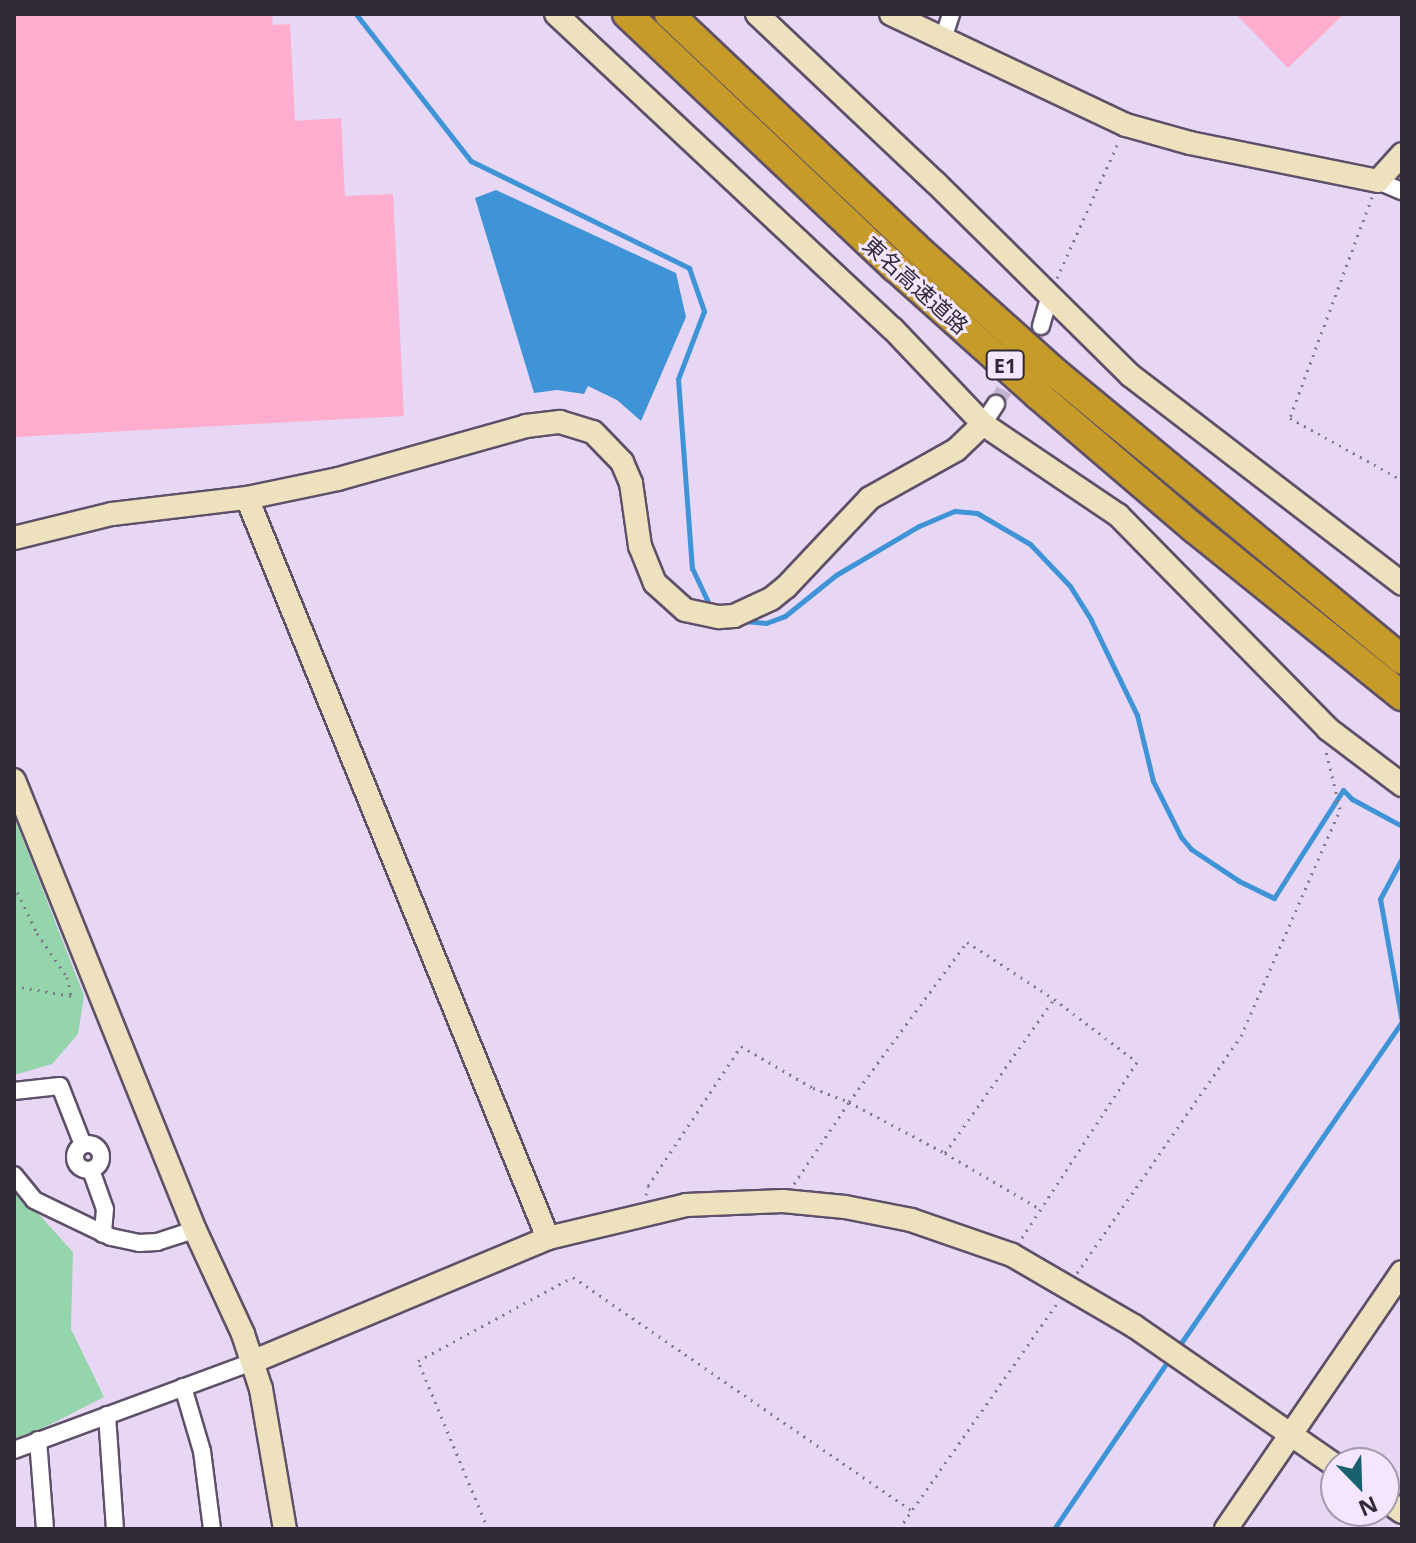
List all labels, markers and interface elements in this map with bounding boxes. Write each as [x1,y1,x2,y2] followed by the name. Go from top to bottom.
[858,231,974,339] street label: 東名高速道路
[985,349,1025,381] road number: E1
[1320,1447,1400,1527] north arrow
[1355,1490,1383,1525] text: N

